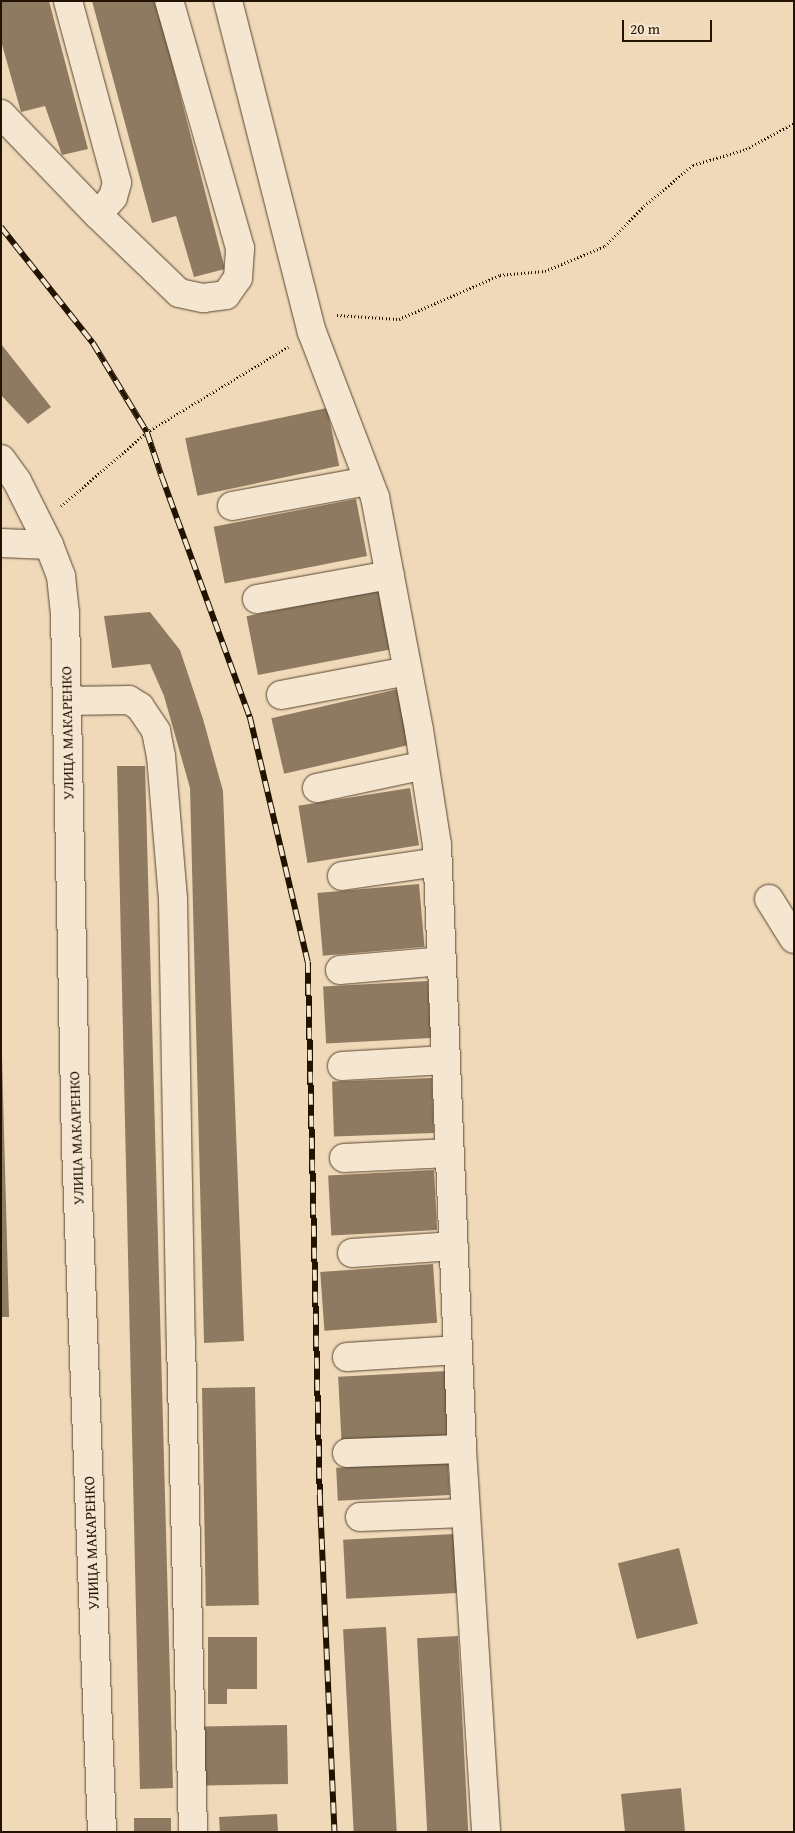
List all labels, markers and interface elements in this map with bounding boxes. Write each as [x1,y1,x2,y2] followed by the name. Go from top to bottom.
[625,10,715,42] scale bar
[630,18,660,39] text: 20 m
[57,666,77,800] street label: УЛИЦА МАКАРЕНКО
[65,1071,87,1205] street label: УЛИЦА МАКАРЕНКО
[80,1476,102,1610] street label: УЛИЦА МАКАРЕНКО

